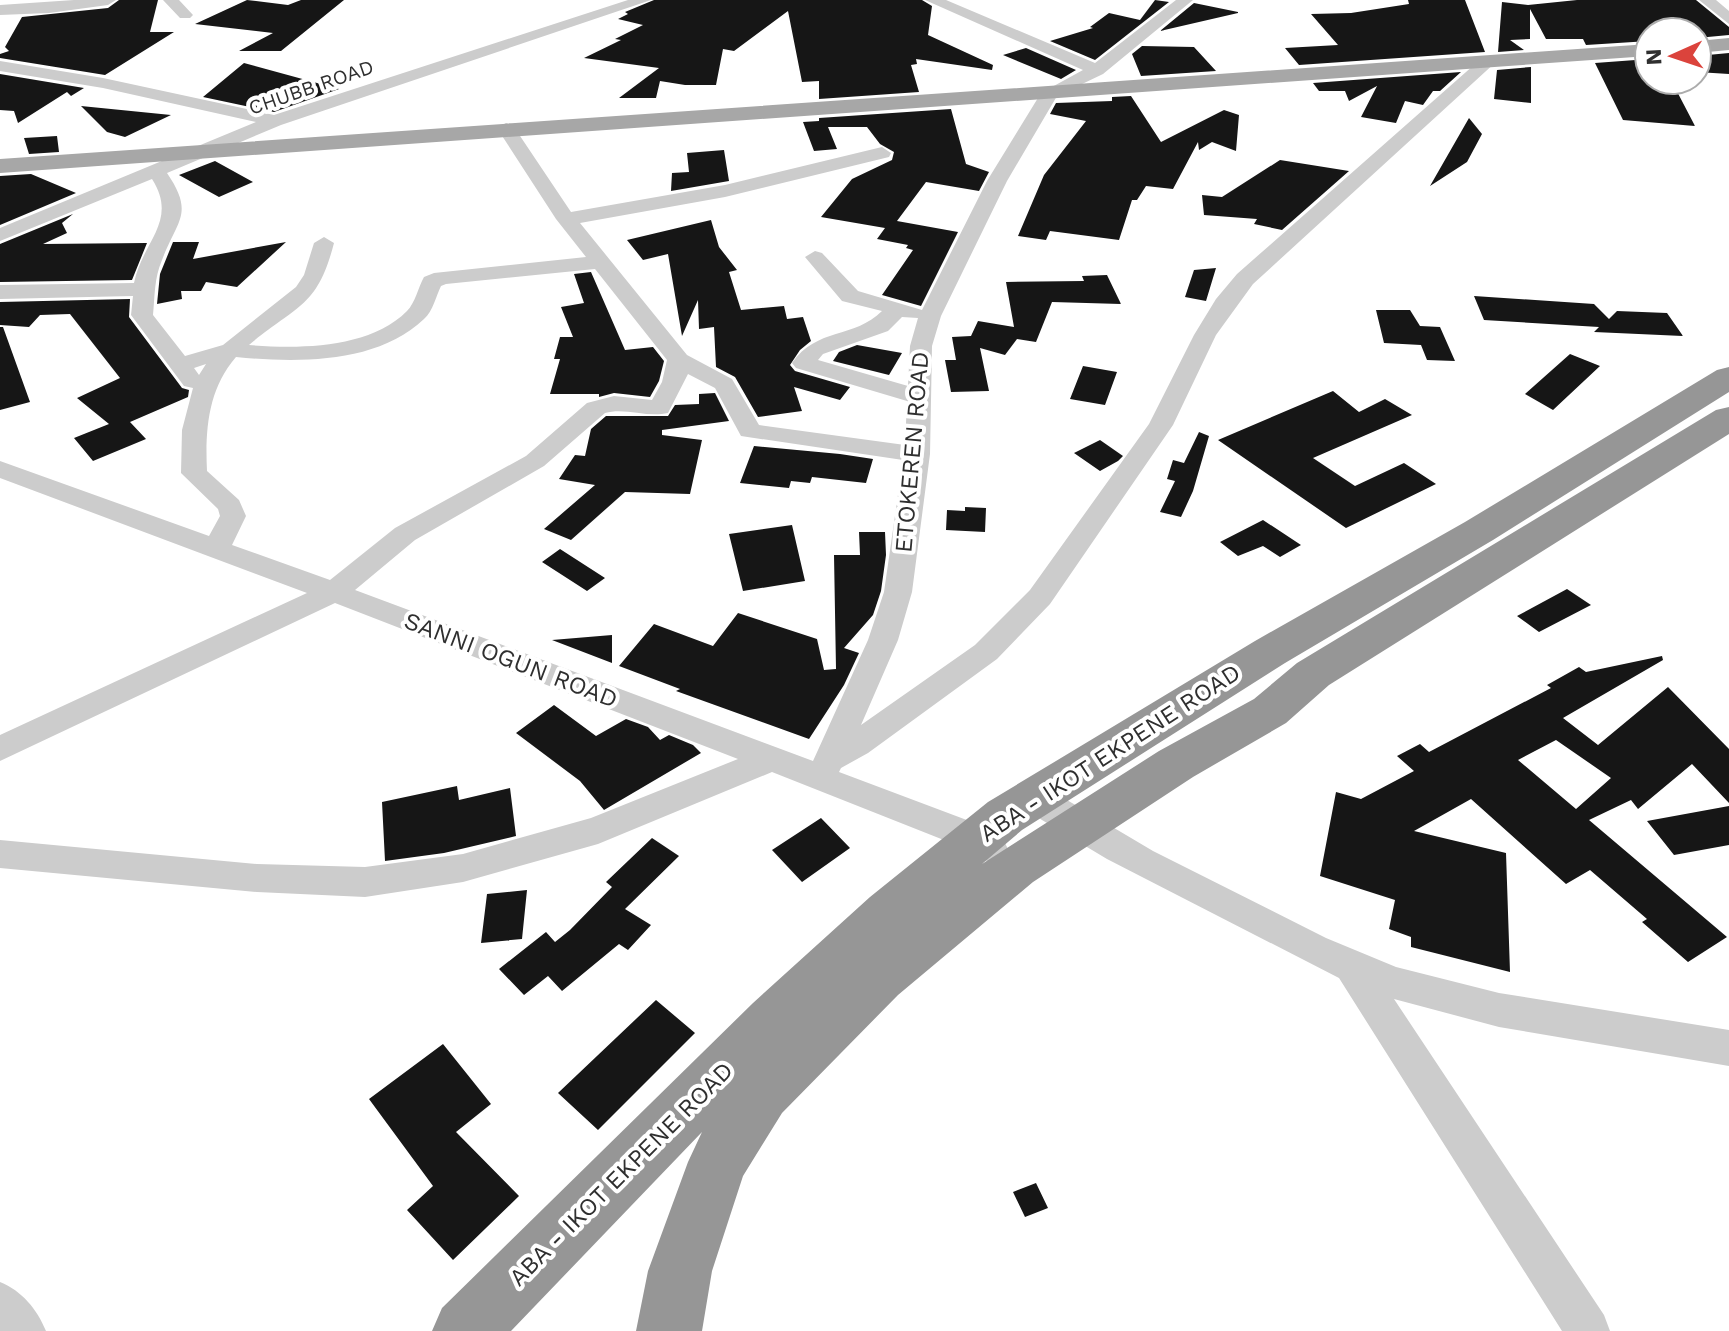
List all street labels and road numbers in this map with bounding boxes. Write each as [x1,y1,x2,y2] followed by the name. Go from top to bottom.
[245,54,377,120] street label: CHUBB ROAD
[889,350,935,554] street label: ETOKEREN ROAD
[400,606,622,714] street label: SANNI OGUN ROAD
[975,658,1245,848] street label: ABA - IKOT EKPENE ROAD
[503,1056,739,1292] street label: ABA - IKOT EKPENE ROAD

